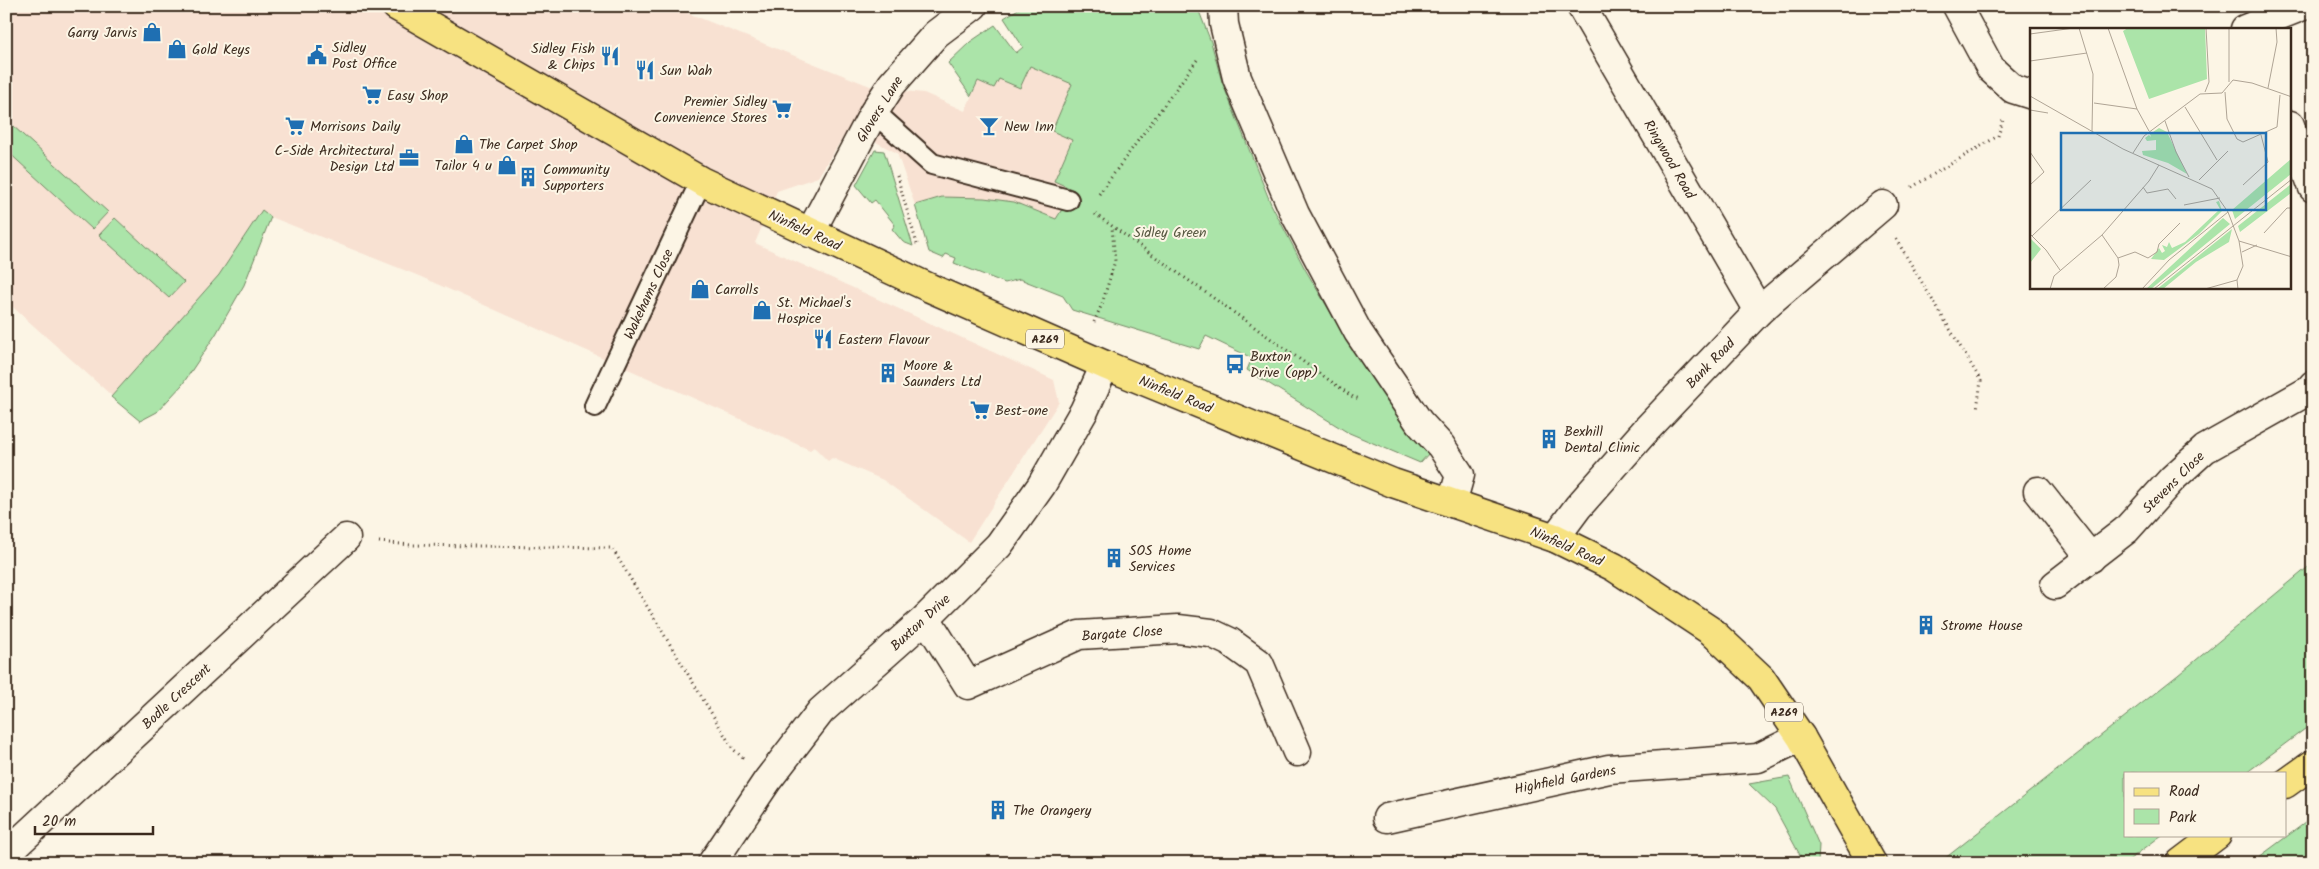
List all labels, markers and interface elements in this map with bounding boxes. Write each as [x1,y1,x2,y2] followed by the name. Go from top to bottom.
[141,21,163,43] shop icon: Garry Jarvis
[67,22,137,44] place label: Garry Jarvis
[2030,28,2292,289] inset map
[332,37,397,75] place label: Sidley Post Office
[166,38,188,60] shop icon: Gold Keys
[531,38,595,76] place label: Sidley Fish & Chips
[192,39,250,61] place label: Gold Keys
[306,44,328,66] public building icon: Sidley Post Office
[599,45,621,67] restaurant icon: Sidley Fish & Chips
[634,59,656,81] restaurant icon: Sun Wah
[660,60,712,82] place label: Sun Wah
[851,71,909,147] street label: Glovers Lane
[361,84,383,106] supermarket icon: Easy Shop
[387,85,448,107] place label: Easy Shop
[654,91,767,129] place label: Premier Sidley Convenience Stores
[771,98,793,120] supermarket icon: Premier Sidley Convenience Stores
[284,115,306,137] supermarket icon: Morrisons Daily
[978,115,1000,137] bar icon: New Inn
[310,116,401,138] place label: Morrisons Daily
[1004,116,1054,138] place label: New Inn
[1638,116,1701,204] street label: Ringwood Road
[453,133,475,155] shop icon: The Carpet Shop
[479,134,578,156] place label: The Carpet Shop
[275,140,395,178] place label: C-Side Architectural Design Ltd
[398,147,420,169] office icon: C-Side Architectural Design Ltd
[496,154,518,176] shop icon: Tailor 4 u
[435,155,492,177] place label: Tailor 4 u
[543,159,610,197] place label: Community Supporters
[517,166,539,188] building icon: Community Supporters
[765,204,846,258] street label: Ninfield Road
[1134,222,1206,244] park label: Sidley Green
[618,245,680,343] street label: Wakehams Close
[689,278,711,300] shop icon: Carrolls
[715,279,758,301] place label: Carrolls
[777,292,851,330] place label: St. Michael's Hospice
[751,299,773,321] shop icon: St. Michael's Hospice
[812,328,834,350] restaurant icon: Eastern Flavour
[838,329,930,351] place label: Eastern Flavour
[1026,329,1064,348] road number: A269
[1681,333,1741,394] street label: Bank Road
[1250,346,1318,384] place label: Buxton Drive (opp)
[1224,353,1246,375] bus stop icon: Buxton Drive (opp)
[903,355,982,393] place label: Moore & Saunders Ltd
[877,362,899,384] building icon: Moore & Saunders Ltd
[1135,370,1217,420] street label: Ninfield Road
[969,399,991,421] supermarket icon: Best-one
[995,400,1049,422] place label: Best-one
[1564,421,1640,459] place label: Bexhill Dental Clinic
[1538,428,1560,450] building icon: Bexhill Dental Clinic
[2137,446,2211,519] street label: Stevens Close
[1526,521,1608,573] street label: Ninfield Road
[1129,540,1192,578] place label: SOS Home Services
[1103,547,1125,569] building icon: SOS Home Services
[886,588,956,657] street label: Buxton Drive
[1915,614,1937,636] building icon: Strome House
[1941,615,2023,637] place label: Strome House
[1081,620,1164,648] street label: Bargate Close
[137,658,217,735] street label: Bodle Crescent
[1765,702,1803,722] road number: A269
[1513,759,1618,801] street label: Highfield Gardens
[2124,772,2286,836] legend
[2169,780,2200,804] text: Road
[987,799,1009,821] building icon: The Orangery
[1013,800,1092,822] place label: The Orangery
[35,804,152,836] scale bar
[2169,806,2197,830] text: Park
[42,810,76,834] text: 20 m

